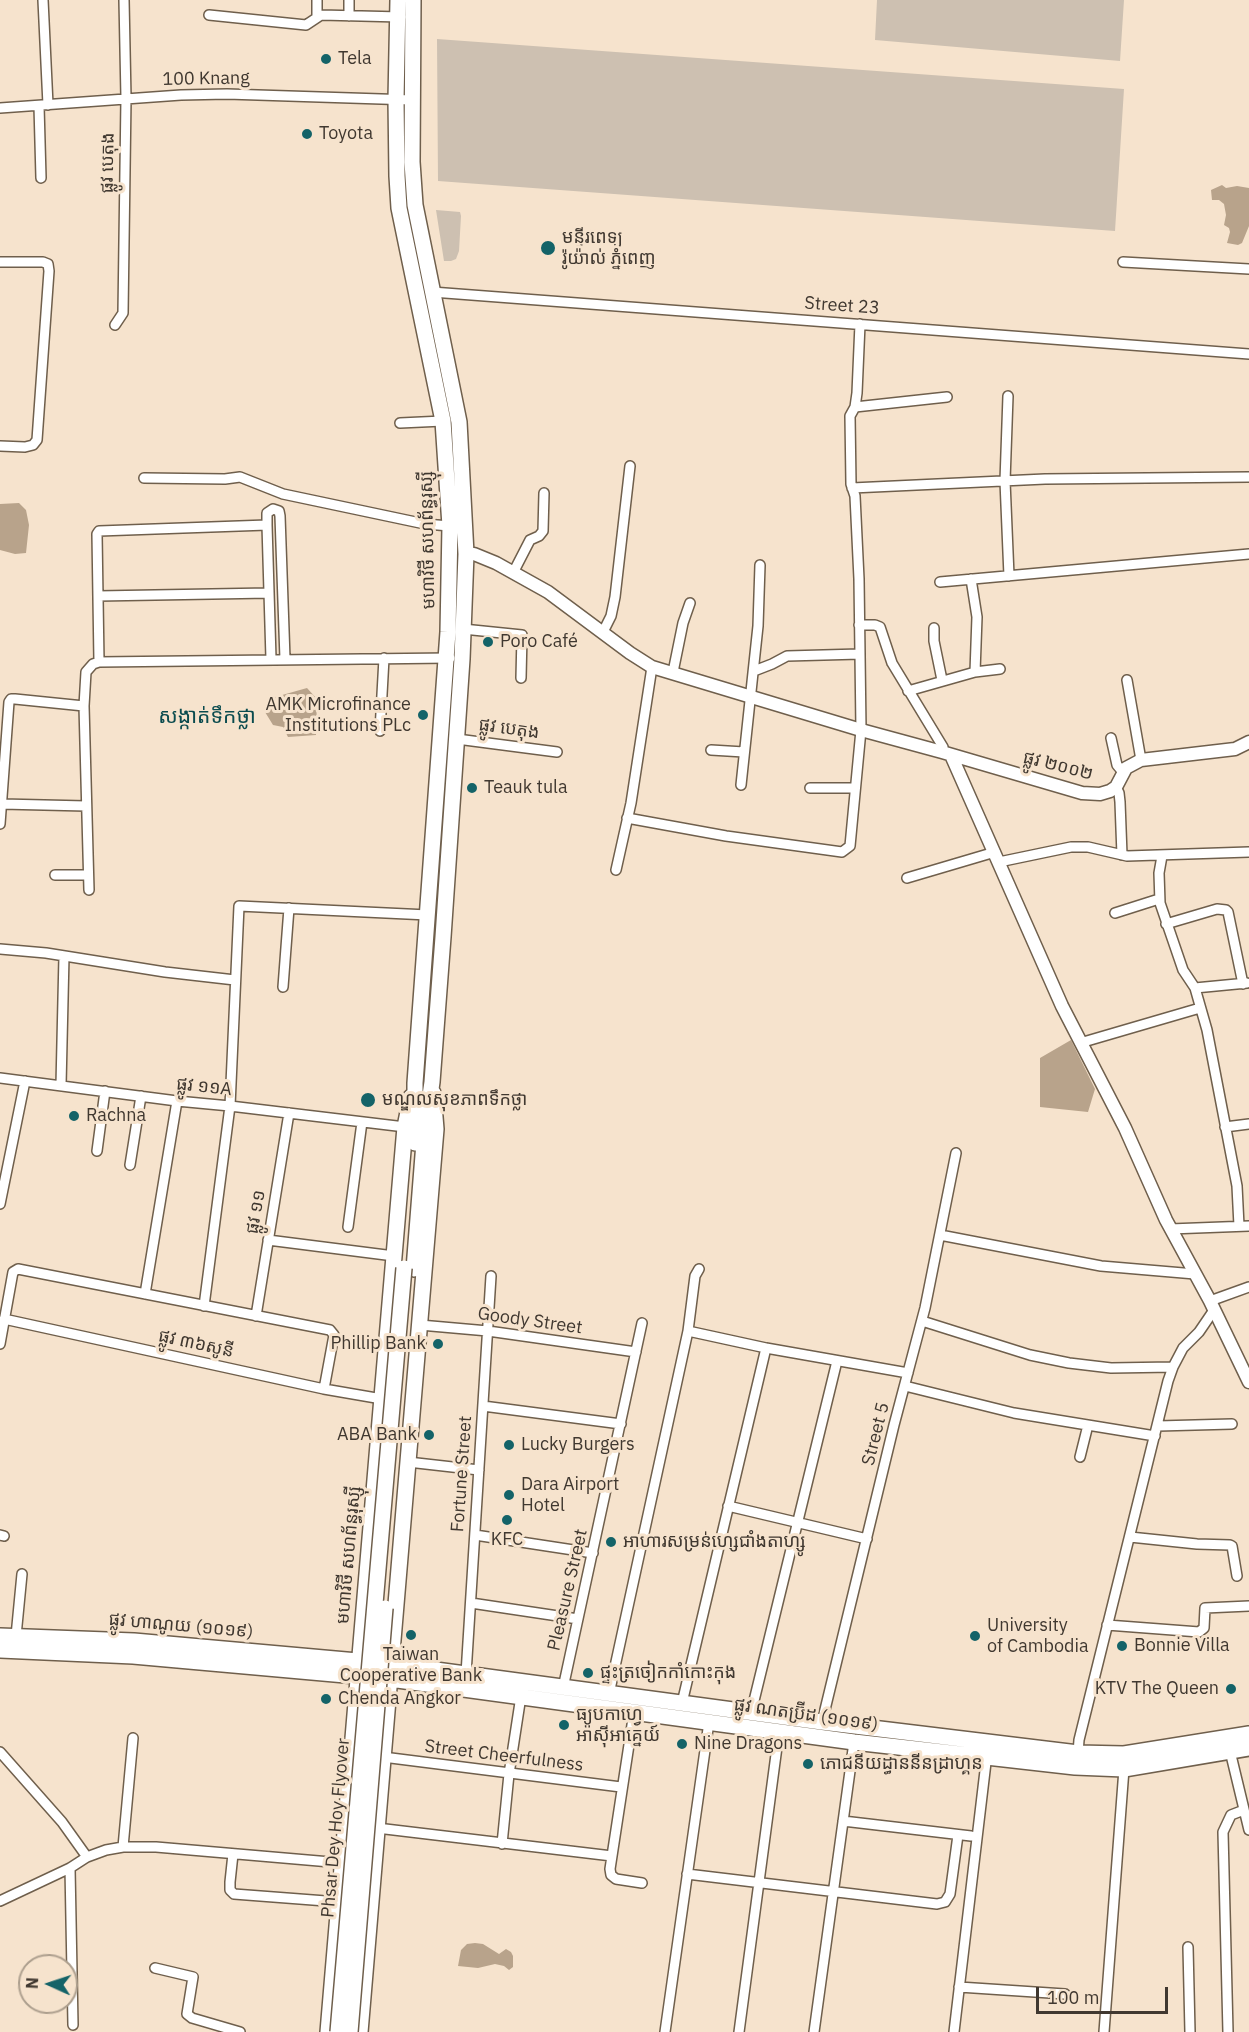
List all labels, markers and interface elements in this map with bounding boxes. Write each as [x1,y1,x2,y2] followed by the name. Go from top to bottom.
[338,48,372,70] place label: Tela
[319,52,333,66] marker: Tela
[162,67,250,91] street label: 100 Knang
[319,123,373,145] place label: Toyota
[300,127,314,141] marker: Toyota
[97,132,119,194] street label: ផ្លូវ បេតុង
[562,227,656,270] place label: មន្ទីរពេទ្យ រ៉ូយ៉ាល់ ភ្នំពេញ
[539,239,557,257] marker: មន្ទីរពេទ្យ រ៉ូយ៉ាល់ ភ្នំពេញ
[804,293,880,319] street label: Street 23
[416,471,440,609] street label: មហាវិថី សហព័ន្ធរុស្ស៊ី
[500,631,578,653] place label: Poro Café
[481,635,495,649] marker: Poro Café
[265,694,411,736] place label: AMK Microfinance Institutions PLc
[158,704,256,730] district label: សង្កាត់ទឹកថ្លា
[416,708,430,722] marker: AMK Microfinance Institutions PLc
[477,714,541,744] street label: ផ្លូវ បេតុង
[1021,747,1095,785] street label: ផ្លូវ ២០០២
[484,777,568,799] place label: Teauk tula
[465,781,479,795] marker: Teauk tula
[175,1073,233,1101] street label: ផ្លូវ ១១A
[382,1089,527,1111] place label: មណ្ឌលសុខភាពទឹកថ្លា
[359,1091,377,1109] marker: មណ្ឌលសុខភាពទឹកថ្លា
[86,1105,146,1127] place label: Rachna
[67,1109,81,1123] marker: Rachna
[242,1188,270,1236] street label: ផ្លូវ ១១
[476,1303,584,1339] street label: Goody Street
[156,1325,236,1363] street label: ផ្លូវ ៣៦សូនី
[330,1333,426,1355] place label: Phillip Bank
[431,1337,445,1351] marker: Phillip Bank
[858,1400,894,1468] street label: Street 5
[447,1415,477,1533] street label: Fortune Street
[337,1424,417,1446] place label: ABA Bank
[422,1428,436,1442] marker: ABA Bank
[521,1434,635,1456] place label: Lucky Burgers
[502,1438,516,1452] marker: Lucky Burgers
[521,1474,619,1516] place label: Dara Airport Hotel
[332,1485,366,1625] street label: មហាវិថី សហព័ន្ធរុស្ស៊ី
[502,1488,516,1502] marker: Dara Airport Hotel
[500,1513,514,1527] marker: KFC
[543,1527,593,1653] street label: Pleasure Street
[491,1529,523,1551] place label: KFC
[623,1531,806,1553] place label: អាហារសម្រន់ហ្សេជាំងតាហ្សូ
[604,1535,618,1549] marker: អាហារសម្រន់ហ្សេជាំងតាហ្សូ
[108,1609,254,1643] street label: ផ្លូវ ហាណូយ (១០១៩)
[987,1615,1089,1658] place label: University of Cambodia
[404,1628,418,1642] marker: Taiwan Cooperative Bank
[968,1629,982,1643] marker: University of Cambodia
[1134,1635,1230,1657] place label: Bonnie Villa
[1115,1639,1129,1653] marker: Bonnie Villa
[340,1644,482,1686] place label: Taiwan Cooperative Bank
[600,1662,736,1684] place label: ផ្ទះត្រចៀកកាំកោះកុង
[581,1666,595,1680] marker: ផ្ទះត្រចៀកកាំកោះកុង
[1095,1678,1219,1700] place label: KTV The Queen
[1224,1682,1238,1696] marker: KTV The Queen
[338,1688,461,1710] place label: Chenda Angkor
[319,1692,333,1706] marker: Chenda Angkor
[733,1694,879,1736] street label: ផ្លូវ ណតប្រ៊ីដ (១០១៩)
[576,1704,660,1746] place label: ធ្យូបកាហ្វេ អាស៊ីអាគ្នេយ៍
[557,1718,571,1732] marker: ធ្យូបកាហ្វេ អាស៊ីអាគ្នេយ៍
[694,1733,802,1755] place label: Nine Dragons
[423,1736,585,1776] street label: Street Cheerfulness
[317,1737,355,1919] street label: Phsar Dey Hoy Flyover
[675,1737,689,1751] marker: Nine Dragons
[820,1753,983,1775] place label: ភោជនីយដ្ធាននីនដ្រាហ្គន
[801,1757,815,1771] marker: ភោជនីយដ្ធាននីនដ្រាហ្គន
[18,1954,78,2014] north arrow
[1039,1975,1171,2013] scale bar
[22,1977,42,1989] text: N
[1047,1986,1099,2009] text: 100 m

